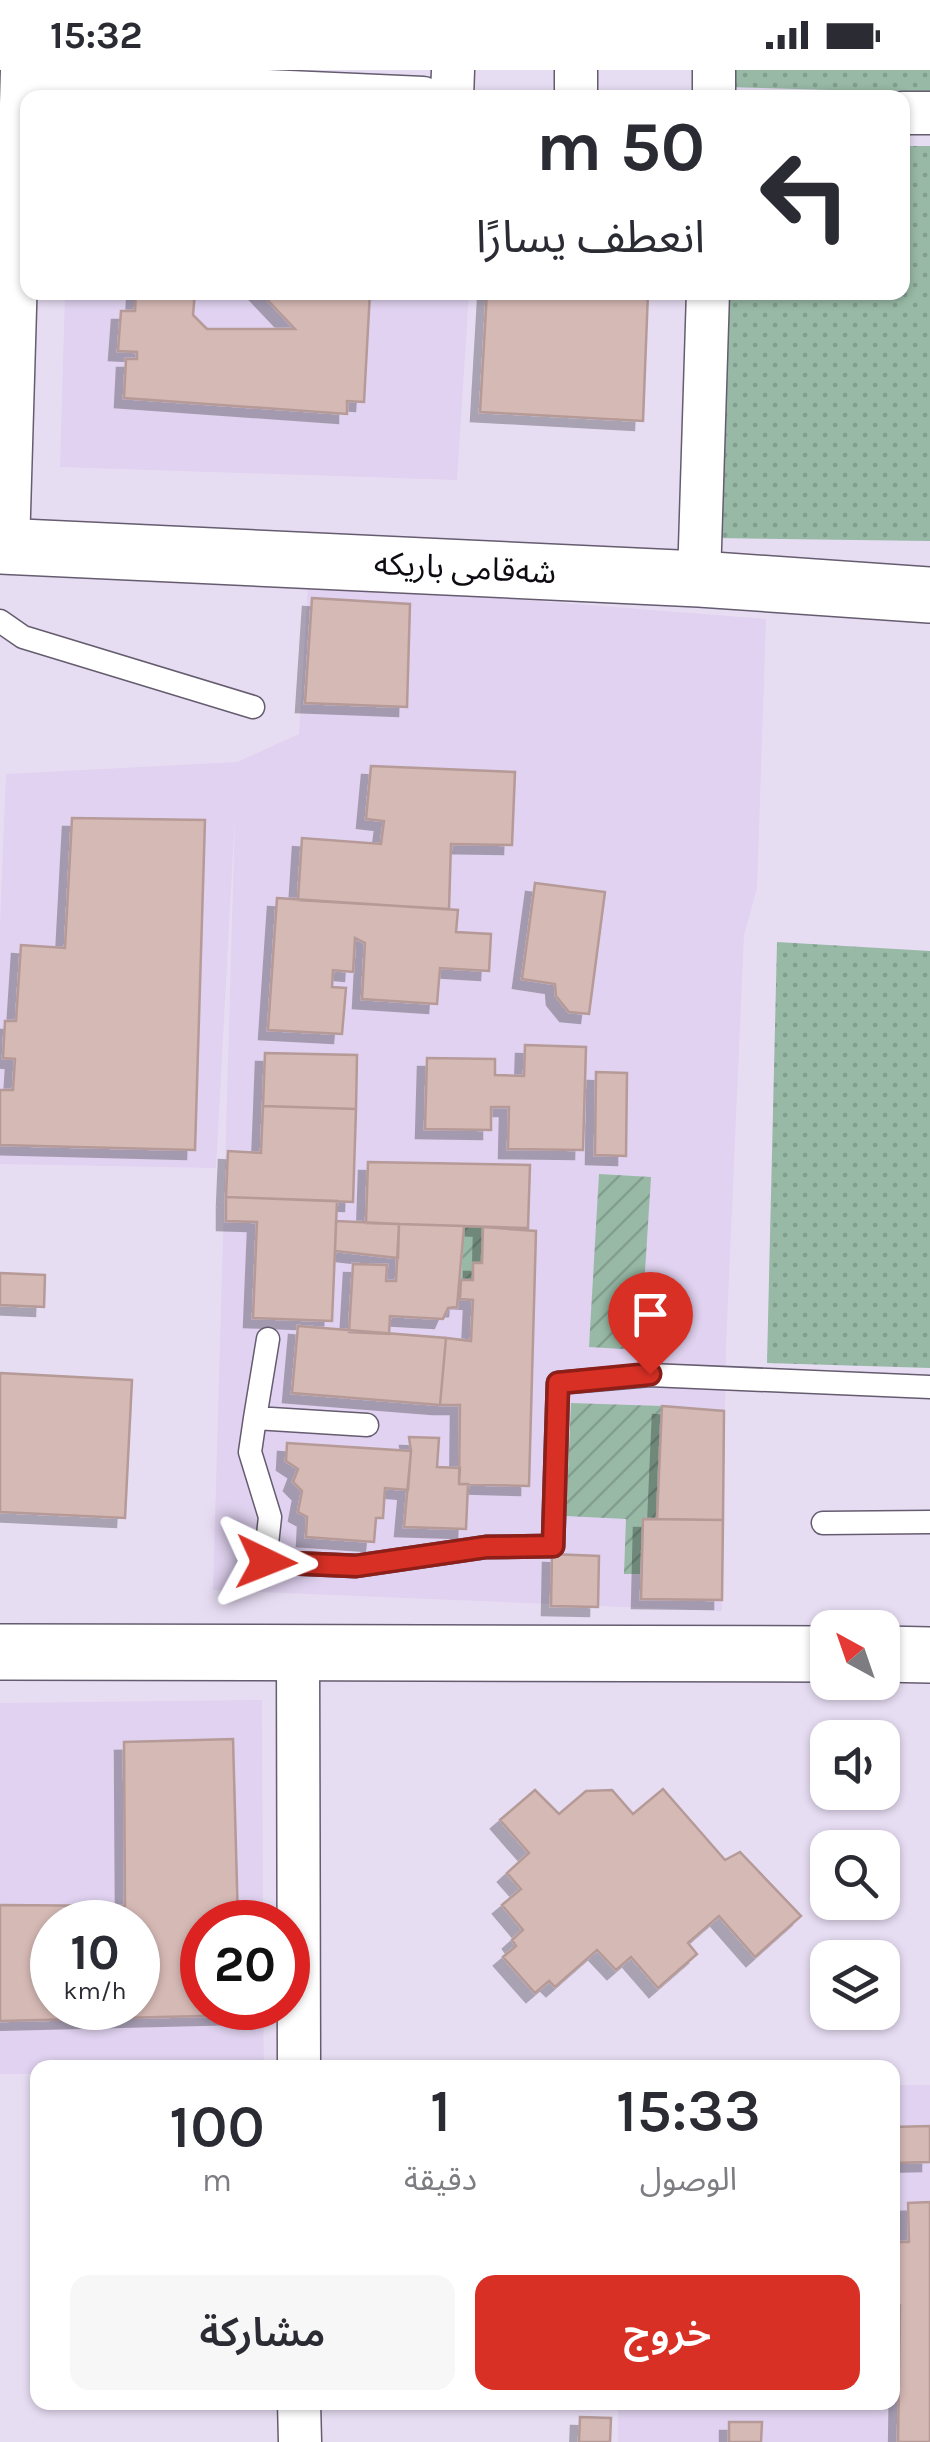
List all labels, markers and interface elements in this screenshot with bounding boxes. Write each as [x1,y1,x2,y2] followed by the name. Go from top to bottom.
[50,13,143,58] text: 15:32
[536,106,705,188] text: 50 m
[740,130,870,260] icon: left
[476,211,705,263] text: انعطف يسارًا
[373,545,557,591] street label: شەقامی باریکە
[608,1272,693,1375] pin
[623,1287,678,1342] icon: arrive
[214,1510,318,1614] position arrow
[810,1610,900,1700] north arrow
[810,1610,900,2030] map controls
[810,1720,900,1810] button: sound
[810,1830,900,1920] button: search
[180,1900,310,2030] speed limit sign: 20
[70,1923,120,1982] text: 10
[810,1940,900,2030] button: layers
[63,1976,127,2005] text: km/h
[430,2076,451,2146] text: 1
[616,2076,761,2146] text: 15:33
[169,2092,265,2162] text: 100
[404,2161,477,2198] text: دقيقة
[640,2161,737,2198] text: الوصول
[202,2162,232,2199] text: m
[70,2275,455,2390] button: مشاركة
[475,2275,860,2390] button: خروج

